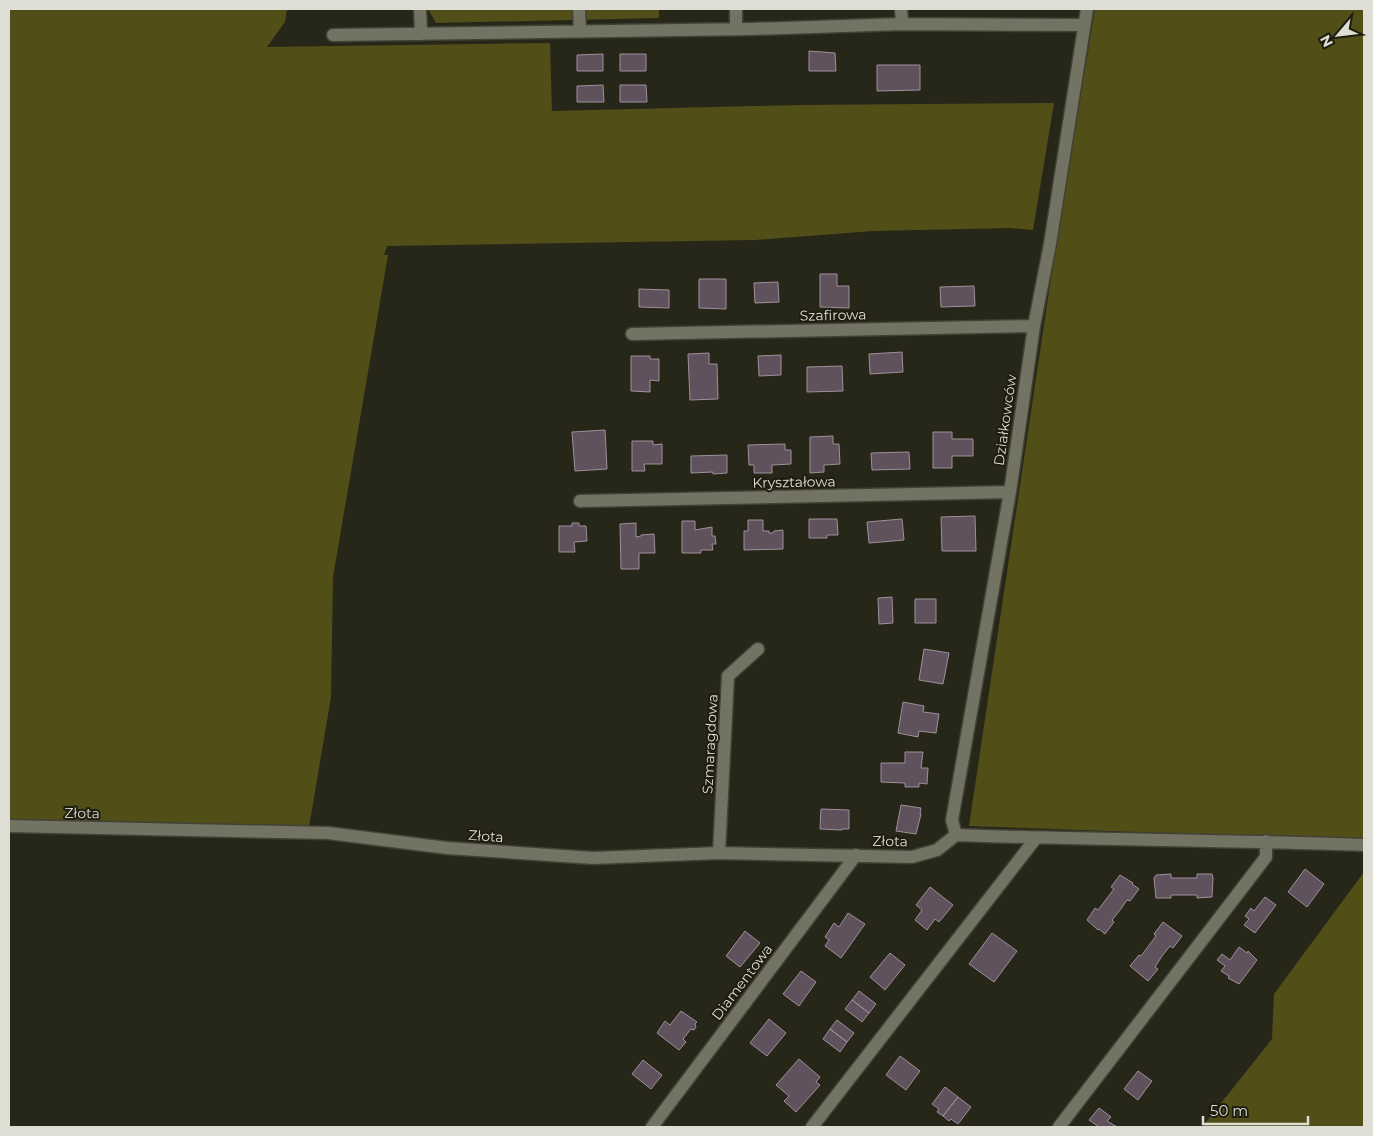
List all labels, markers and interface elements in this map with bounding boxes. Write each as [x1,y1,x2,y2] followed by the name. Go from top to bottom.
[1313,10,1363,60] north arrow
[1316,32,1337,50] text: N
[799,305,867,325] street label: Szafirowa
[990,373,1020,467] street label: Działkowców
[752,472,836,492] street label: Kryształowa
[698,694,722,794] street label: Szmaragdowa
[64,804,100,822] street label: Złota
[468,826,504,846] street label: Złota
[872,832,908,850] street label: Złota
[708,940,776,1024] street label: Diamentowa
[1203,1094,1308,1126] scale bar
[1210,1101,1248,1120] text: 50 m

